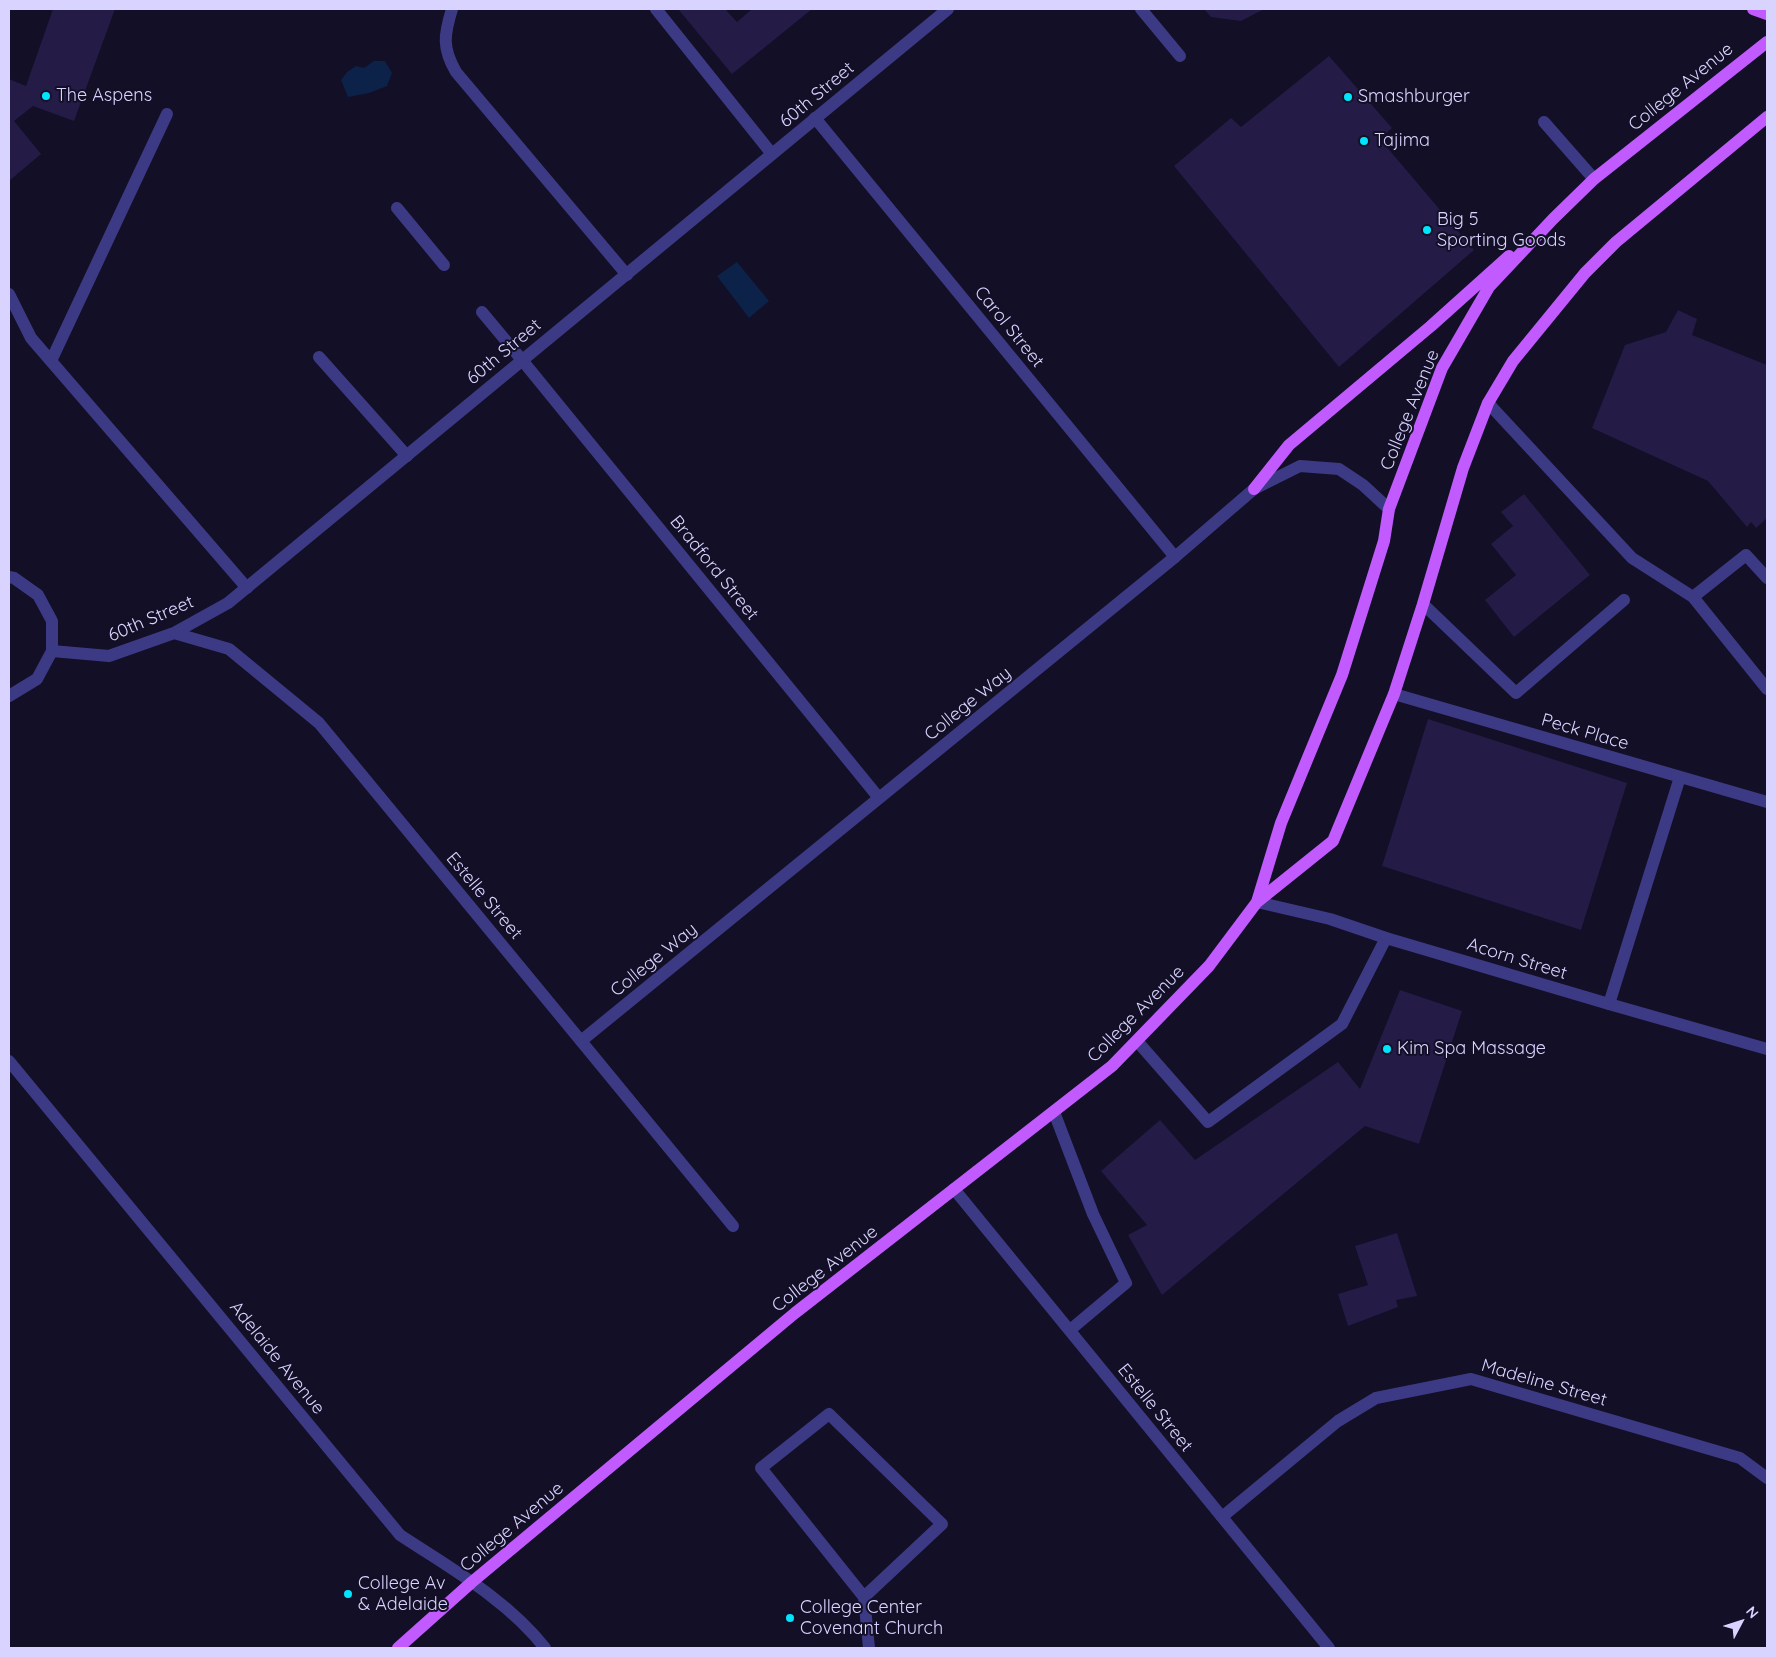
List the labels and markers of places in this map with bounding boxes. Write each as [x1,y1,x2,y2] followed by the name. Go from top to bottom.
[56,85,152,107] place label: The Aspens
[1358,86,1470,108] place label: Smashburger
[40,90,52,102] marker: The Aspens
[1342,91,1354,103] marker: Smashburger
[1374,130,1430,152] place label: Tajima
[1358,135,1370,147] marker: Tajima
[1437,209,1566,252] place label: Big 5 Sporting Goods
[1421,224,1433,236] marker: Big 5 Sporting Goods
[1397,1038,1546,1060] place label: Kim Spa Massage
[1381,1043,1393,1055] marker: Kim Spa Massage
[358,1573,448,1616] place label: College Av & Adelaide
[342,1588,354,1600] marker: College Av & Adelaide
[800,1597,943,1640] place label: College Center Covenant Church
[784,1612,796,1624] marker: College Center Covenant Church

